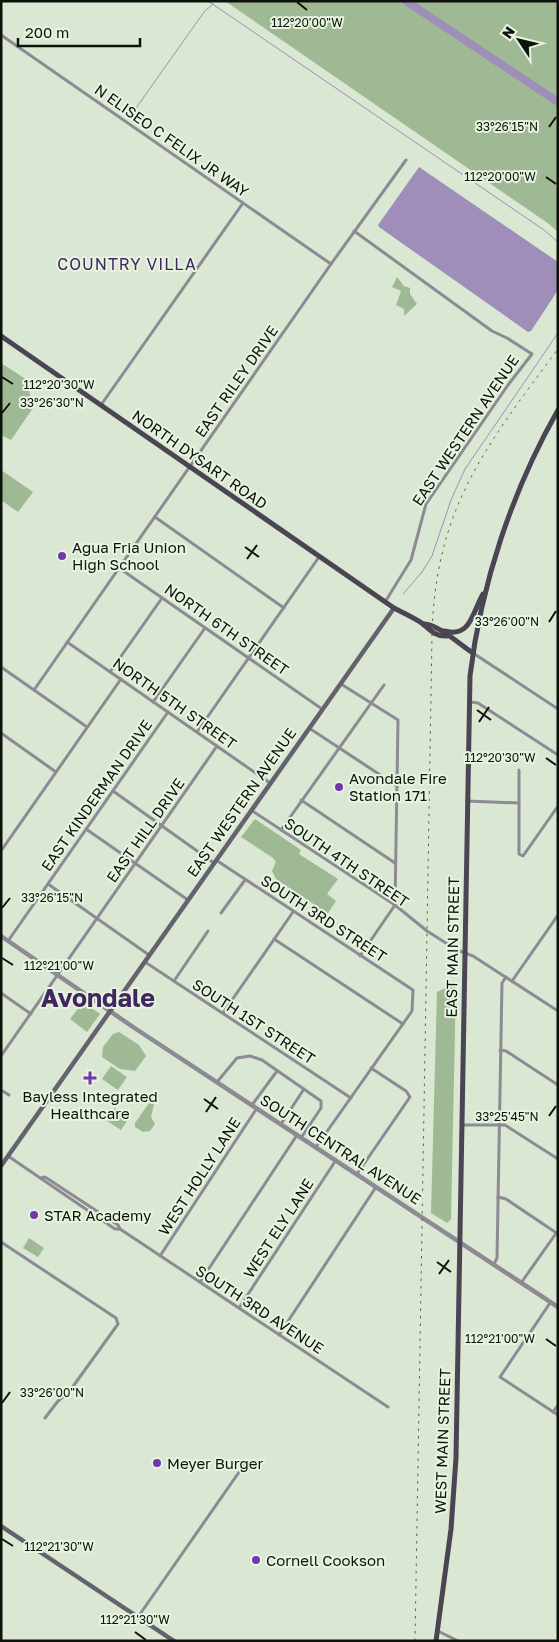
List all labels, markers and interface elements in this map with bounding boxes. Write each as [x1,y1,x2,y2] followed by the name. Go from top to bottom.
[18,15,140,47] scale bar
[271,15,343,30] text: 112°20'00"W
[494,15,544,65] north arrow
[25,23,69,41] text: 200 m
[498,23,518,41] text: N
[91,80,253,200] street label: N ELISEO C FELIX JR WAY
[476,119,538,134] text: 33°26'15"N
[464,169,536,184] text: 112°20'00"W
[57,254,197,274] district label: COUNTRY VILLA
[191,322,281,440] street label: EAST RILEY DRIVE
[408,351,522,509] street label: EAST WESTERN AVENUE
[23,377,95,392] text: 112°20'30"W
[20,395,84,410] text: 33°26'30"N
[129,406,271,512] street label: NORTH DYSART ROAD
[72,538,186,573] place label: Agua Fria Union High School
[56,550,68,562] marker: Agua Fria Union High School
[162,579,292,679] street label: NORTH 6TH STREET
[475,614,539,629] text: 33°26'00"N
[110,654,240,752] street label: NORTH 5TH STREET
[37,716,155,874] street label: EAST KINDERMAN DRIVE
[183,724,299,880] street label: EAST WESTERN AVENUE
[464,750,536,765] text: 112°20'30"W
[349,769,447,804] place label: Avondale Fire Station 171
[102,774,188,886] street label: EAST HILL DRIVE
[333,781,345,793] marker: Avondale Fire Station 171
[281,814,413,910] street label: SOUTH 4TH STREET
[258,871,390,965] street label: SOUTH 3RD STREET
[442,876,462,1018] street label: EAST MAIN STREET
[21,890,83,905] text: 33°26'15"N
[24,958,94,973] text: 112°21'00"W
[189,975,319,1067] street label: SOUTH 1ST STREET
[41,982,155,1013] district label: Avondale
[83,1071,97,1085] marker: Bayless Integrated Healthcare
[22,1087,158,1122] place label: Bayless Integrated Healthcare
[257,1090,425,1208] street label: SOUTH CENTRAL AVENUE
[475,1109,539,1124] text: 33°25'45"N
[154,1114,244,1238] street label: WEST HOLLY LANE
[239,1175,317,1281] street label: WEST ELY LANE
[44,1206,152,1224] place label: STAR Academy
[28,1209,40,1221] marker: STAR Academy
[193,1261,327,1357] street label: SOUTH 3RD AVENUE
[465,1331,535,1346] text: 112°21'00"W
[430,1368,454,1514] street label: WEST MAIN STREET
[20,1385,84,1400] text: 33°26'00"N
[167,1454,263,1472] place label: Meyer Burger
[151,1457,163,1469] marker: Meyer Burger
[24,1539,94,1554] text: 112°21'30"W
[266,1551,385,1569] place label: Cornell Cookson
[250,1554,262,1566] marker: Cornell Cookson
[100,1612,170,1627] text: 112°21'30"W

